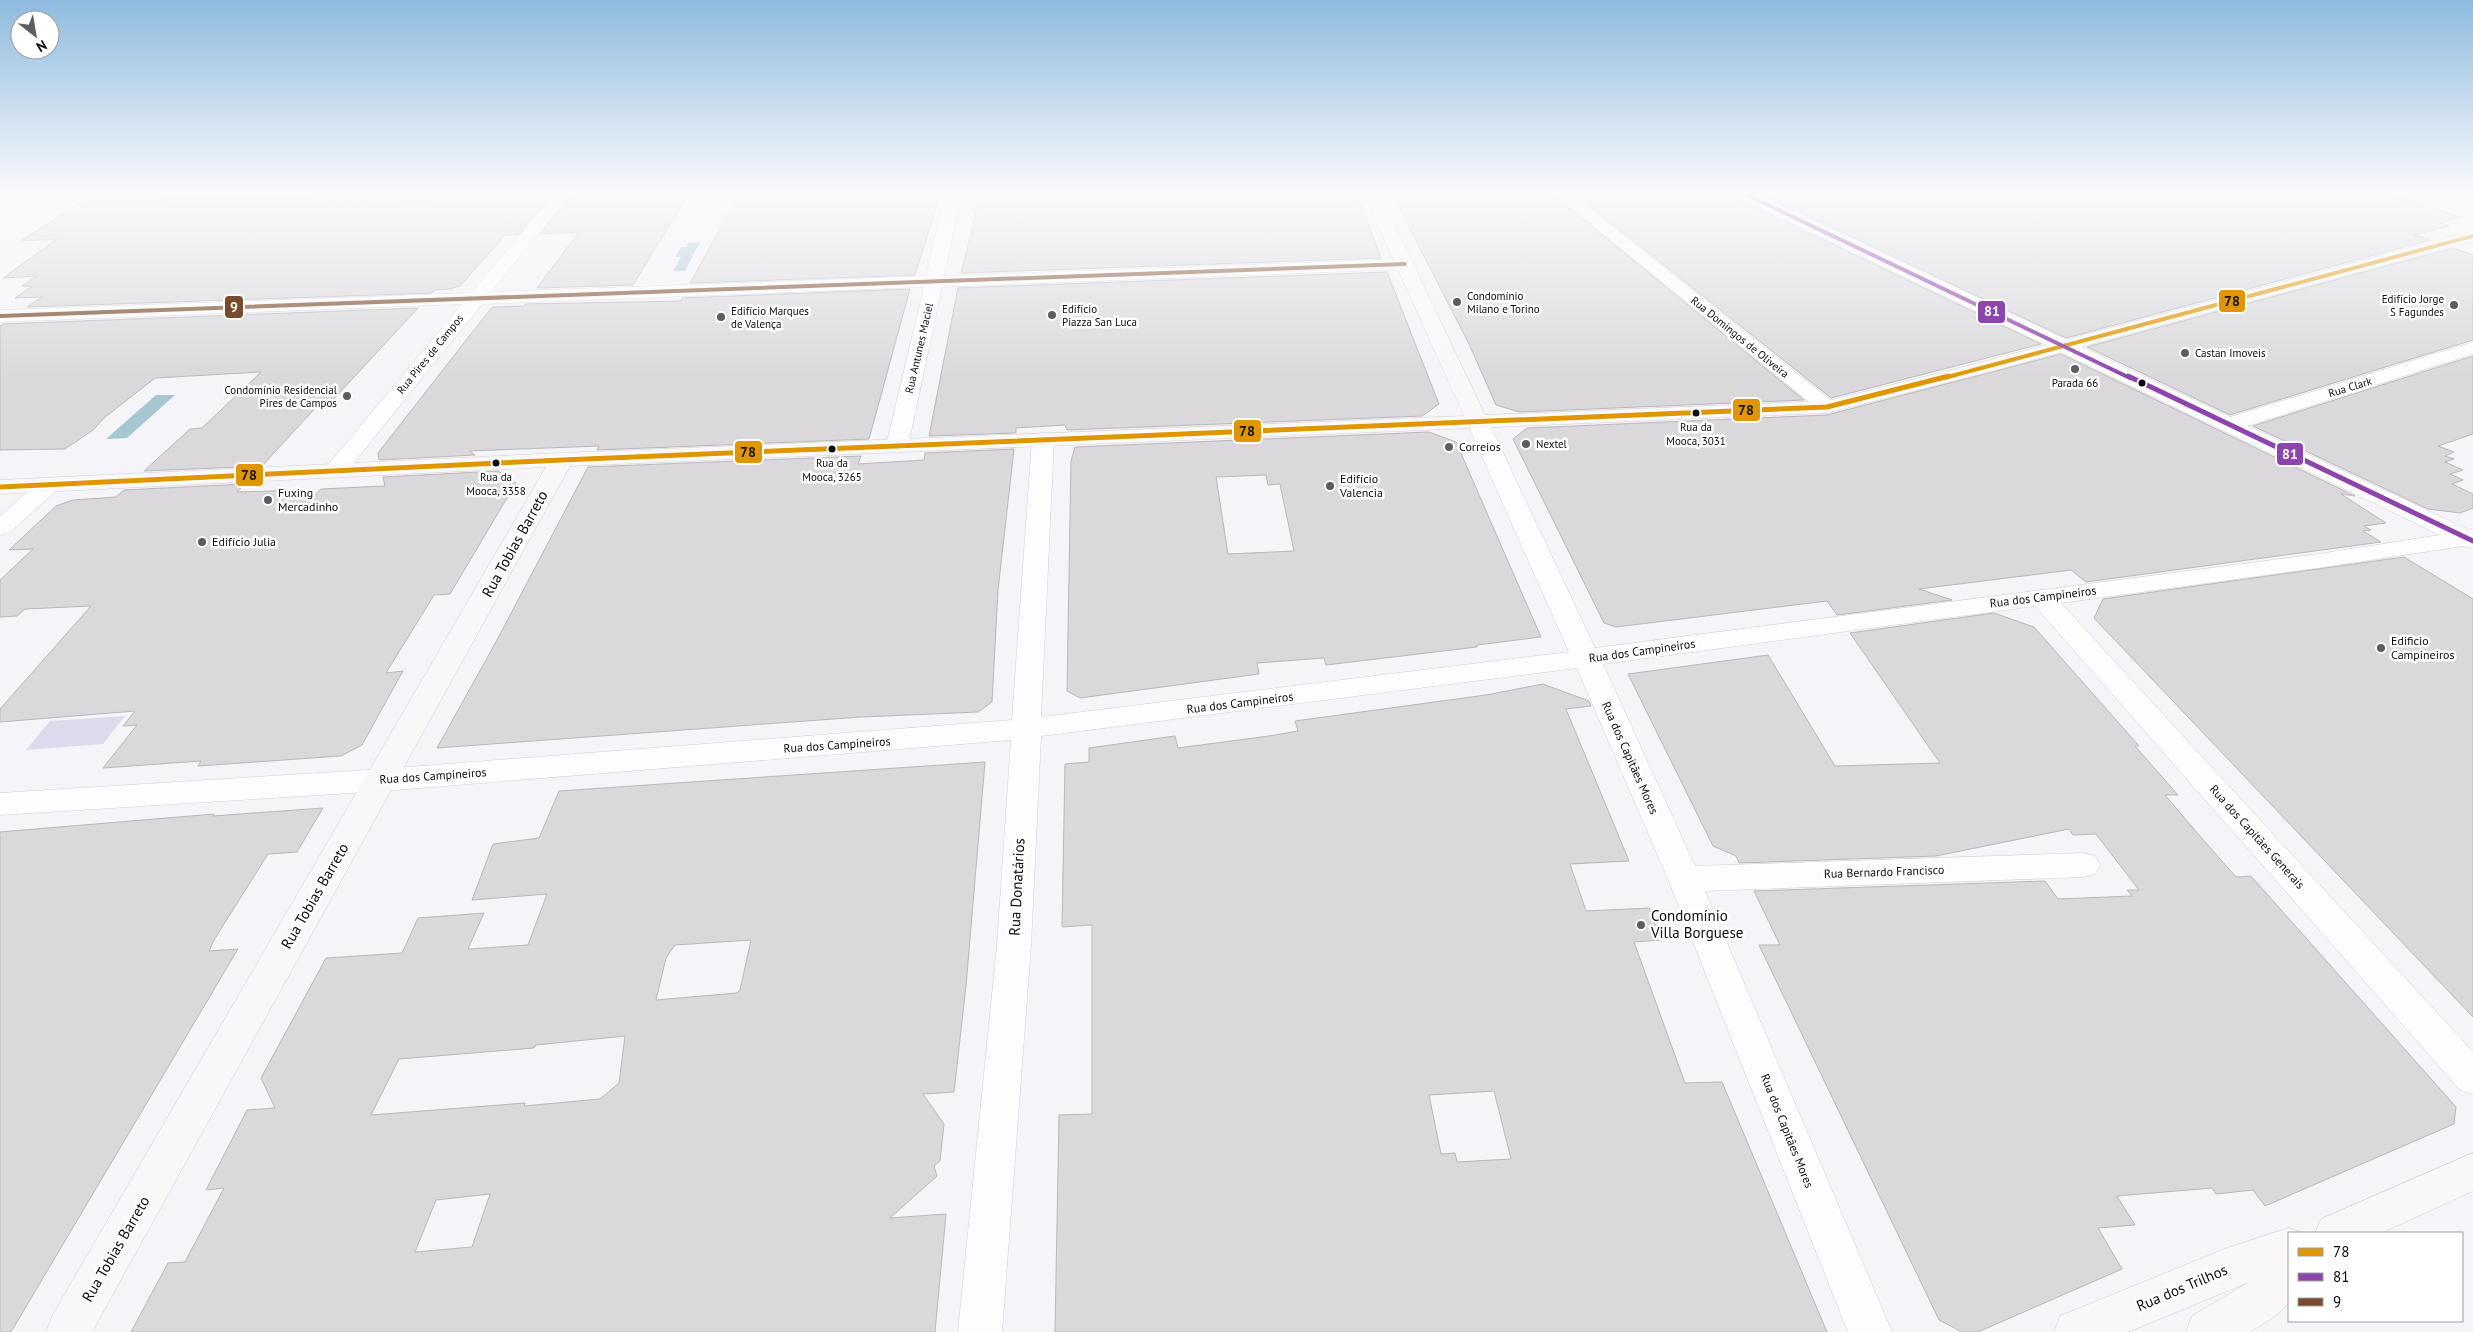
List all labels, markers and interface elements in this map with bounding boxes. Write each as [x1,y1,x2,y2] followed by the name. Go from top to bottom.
[10,10,60,60] north arrow
[33,36,50,56] text: N
[1467,289,1540,316] place label: Condomínio Milano e Torino
[2218,289,2246,313] line badge: 78
[2224,292,2240,310] text: 78
[2382,292,2444,319] place label: Edifício Jorge S Fagundes
[1688,293,1792,381] street label: Rua Domingos de Oliveira
[224,295,244,319] line badge: 9
[1451,296,1463,308] marker: Condomínio Milano e Torino
[230,298,238,316] text: 9
[2448,299,2460,311] marker: Edifício Jorge S Fagundes
[1977,300,2006,324] line badge: 81
[902,301,936,395] street label: Rua Antunes Maciel
[1062,302,1137,329] place label: Edifício Piazza San Luca
[1984,302,2000,320] text: 81
[731,304,809,331] place label: Edifício Marques de Valença
[1046,309,1058,321] marker: Edifício Piazza San Luca
[394,311,467,397] street label: Rua Pires de Campos
[715,311,727,323] marker: Edifício Marques de Valença
[2195,346,2266,360] place label: Castan Imoveis
[2179,347,2191,359] marker: Castan Imoveis
[2069,363,2081,375] marker: Parada 66
[2327,374,2374,400] street label: Rua Clark
[2052,376,2098,390] place label: Parada 66
[2137,378,2147,388] unlabelled marker
[224,383,338,410] place label: Condomínio Residencial Pires de Campos
[341,390,353,402] marker: Condomínio Residencial Pires de Campos
[1732,398,1761,422] line badge: 78
[1738,401,1754,419] text: 78
[1691,408,1701,418] marker: Rua da Mooca, 3031
[1233,419,1262,443] line badge: 78
[1666,420,1726,448] place label: Rua da Mooca, 3031
[1239,422,1255,440] text: 78
[1536,437,1568,451] place label: Nextel
[1520,438,1532,450] marker: Nextel
[1459,439,1501,454] place label: Correios
[734,440,763,464] line badge: 78
[1443,441,1455,453] marker: Correios
[2276,442,2304,466] line badge: 81
[740,443,756,461] text: 78
[827,444,837,454] marker: Rua da Mooca, 3265
[2282,445,2298,463] text: 81
[802,456,862,484] place label: Rua da Mooca, 3265
[491,458,501,468] marker: Rua da Mooca, 3358
[235,463,264,487] line badge: 78
[241,466,257,484] text: 78
[466,470,526,498] place label: Rua da Mooca, 3358
[1339,471,1383,500] place label: Edifício Valencia
[1324,480,1336,492] marker: Edifício Valencia
[278,485,338,514] place label: Fuxing Mercadinho
[477,487,552,600] street label: Rua Tobias Barreto
[262,494,274,506] marker: Fuxing Mercadinho
[212,534,276,549] place label: Edifício Julia
[196,536,208,548] marker: Edifício Julia
[1989,583,2097,610] street label: Rua dos Campineiros
[2391,633,2455,662] place label: Edificio Campineiros
[1588,636,1696,665] street label: Rua dos Campineiros
[2375,642,2387,654] marker: Edificio Campineiros
[1186,689,1294,716] street label: Rua dos Campineiros
[1599,699,1662,816] street label: Rua dos Capitães Mores
[783,733,891,756] street label: Rua dos Campineiros
[379,764,487,787] street label: Rua dos Campineiros
[2207,782,2308,892] street label: Rua dos Capitães Generais
[1004,838,1029,936] street label: Rua Donatários
[277,839,353,952] street label: Rua Tobias Barreto
[1823,862,1944,881] street label: Rua Bernardo Francisco
[1650,906,1743,942] place label: Condomínio Villa Borguese
[1635,919,1647,931] marker: Condomínio Villa Borguese
[1758,1072,1817,1190] street label: Rua dos Capitães Mores
[78,1192,154,1305] street label: Rua Tobias Barreto
[2288,1232,2463,1322] legend
[2333,1242,2349,1261] text: 78
[2133,1260,2230,1315] street label: Rua dos Trilhos
[2333,1267,2349,1286] text: 81
[2333,1292,2341,1311] text: 9

